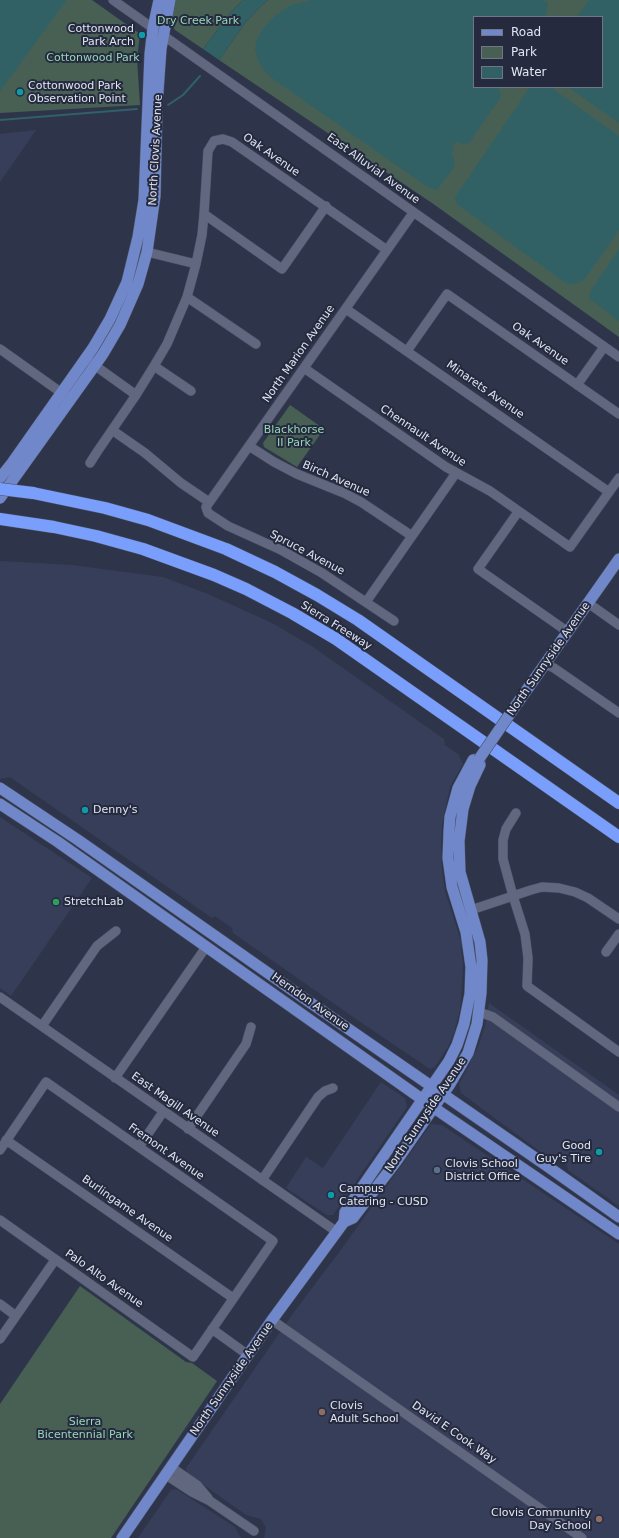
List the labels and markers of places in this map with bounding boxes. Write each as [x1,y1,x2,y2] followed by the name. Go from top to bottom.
[68,22,134,48] place label: Cottonwood Park Arch
[137,30,147,40] marker: Cottonwood Park Arch
[28,79,126,105] place label: Cottonwood Park Observation Point
[15,87,25,97] marker: Cottonwood Park Observation Point
[93,803,137,817] place label: Denny's
[80,805,90,815] marker: Denny's
[64,895,124,909] place label: StretchLab
[51,897,61,907] marker: StretchLab
[536,1139,591,1165] place label: Good Guy's Tire
[594,1147,604,1157] marker: Good Guy's Tire
[445,1157,520,1183] place label: Clovis School District Office
[432,1165,442,1175] marker: Clovis School District Office
[339,1182,428,1208] place label: Campus Catering - CUSD
[326,1190,336,1200] marker: Campus Catering - CUSD
[330,1399,399,1425] place label: Clovis Adult School
[317,1407,327,1417] marker: Clovis Adult School
[491,1506,591,1532] place label: Clovis Community Day School
[594,1514,604,1524] marker: Clovis Community Day School

